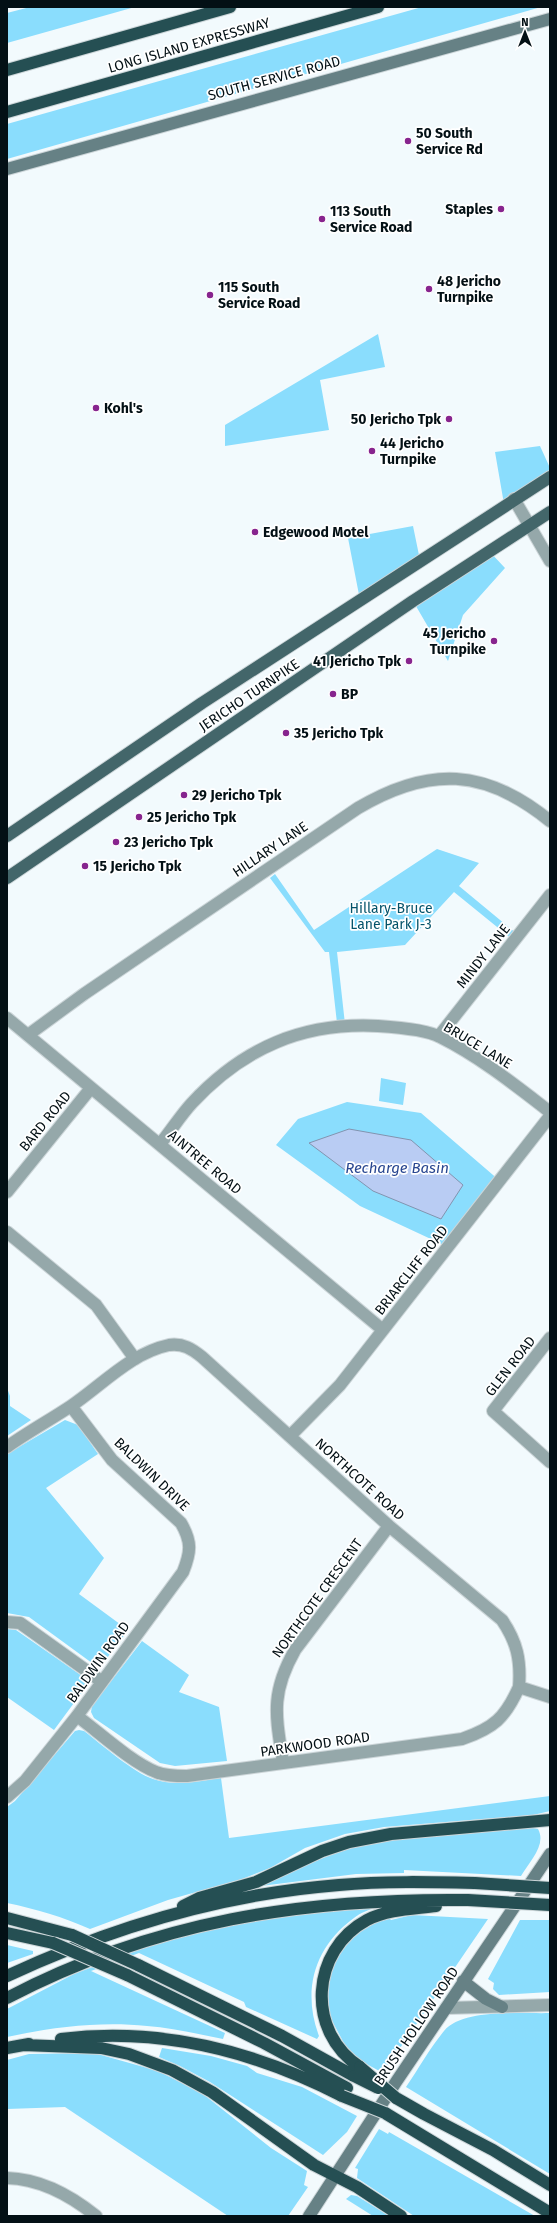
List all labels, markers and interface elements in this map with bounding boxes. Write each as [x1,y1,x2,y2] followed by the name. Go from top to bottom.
[505,12,545,52] north arrow
[106,14,272,77] street label: LONG ISLAND EXPRESSWAY
[521,16,529,29] text: N
[206,53,342,104] street label: SOUTH SERVICE ROAD
[416,125,483,158] place label: 50 South Service Rd
[403,136,413,146] marker: 50 South Service Rd
[445,201,493,218] place label: Staples
[330,203,413,236] place label: 113 South Service Road
[496,204,506,214] marker: Staples
[317,214,327,224] marker: 113 South Service Road
[437,273,501,306] place label: 48 Jericho Turnpike
[218,279,301,312] place label: 115 South Service Road
[424,284,434,294] marker: 48 Jericho Turnpike
[205,290,215,300] marker: 115 South Service Road
[104,400,143,417] place label: Kohl's
[91,403,101,413] marker: Kohl's
[351,411,441,428] place label: 50 Jericho Tpk
[444,414,454,424] marker: 50 Jericho Tpk
[380,435,444,468] place label: 44 Jericho Turnpike
[367,446,377,456] marker: 44 Jericho Turnpike
[263,524,369,541] place label: Edgewood Motel
[250,527,260,537] marker: Edgewood Motel
[423,625,486,658] place label: 45 Jericho Turnpike
[489,636,499,646] marker: 45 Jericho Turnpike
[313,653,401,670] place label: 41 Jericho Tpk
[196,655,303,735] street label: JERICHO TURNPIKE
[404,656,414,666] marker: 41 Jericho Tpk
[341,686,359,703] place label: BP
[328,689,338,699] marker: BP
[293,725,384,742] place label: 35 Jericho Tpk
[281,728,291,738] marker: 35 Jericho Tpk
[192,787,282,804] place label: 29 Jericho Tpk
[179,790,189,800] marker: 29 Jericho Tpk
[147,809,237,826] place label: 25 Jericho Tpk
[134,812,144,822] marker: 25 Jericho Tpk
[229,818,311,881] street label: HILLARY LANE
[124,834,213,851] place label: 23 Jericho Tpk
[111,837,121,847] marker: 23 Jericho Tpk
[93,858,182,875] place label: 15 Jericho Tpk
[80,861,90,871] marker: 15 Jericho Tpk
[349,900,433,933] park label: Hillary-Bruce Lane Park J-3
[453,921,514,992] street label: MINDY LANE
[440,1018,515,1073] street label: BRUCE LANE
[16,1088,75,1155] street label: BARD ROAD
[164,1127,245,1198] street label: AINTREE ROAD
[345,1159,449,1177] water label: Recharge Basin
[371,1222,452,1318] street label: BRIARCLIFF ROAD
[482,1333,539,1400] street label: GLEN ROAD
[110,1434,193,1515] street label: BALDWIN DRIVE
[311,1435,408,1524] street label: NORTHCOTE ROAD
[269,1535,367,1661] street label: NORTHCOTE CRESCENT
[63,1618,134,1706] street label: BALDWIN ROAD
[259,1728,371,1761] street label: PARKWOOD ROAD
[370,1964,462,2089] street label: BRUSH HOLLOW ROAD

